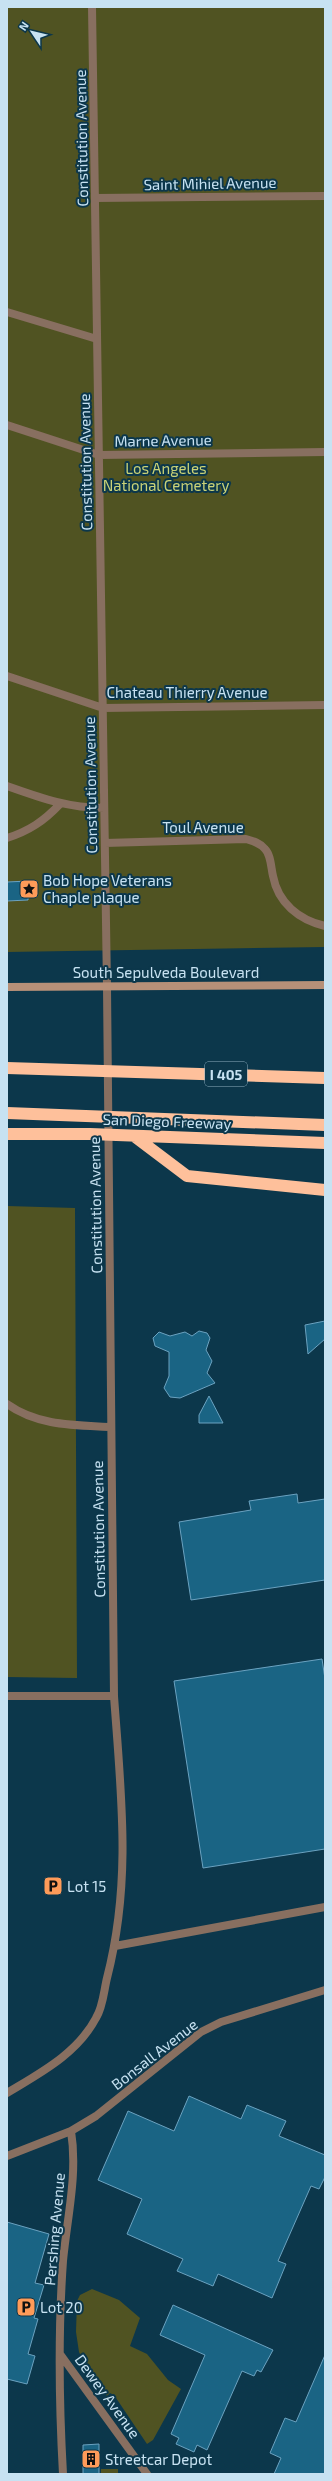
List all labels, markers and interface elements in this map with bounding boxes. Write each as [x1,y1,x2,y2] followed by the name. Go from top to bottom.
[12,12,52,52] north arrow
[16,19,31,33] text: N
[71,69,91,207] street label: Constitution Avenue
[143,173,277,193] street label: Saint Mihiel Avenue
[75,393,95,531] street label: Constitution Avenue
[114,430,212,450] street label: Marne Avenue
[103,459,229,494] park label: Los Angeles National Cemetery
[106,683,268,701] street label: Chateau Thierry Avenue
[80,716,100,854] street label: Constitution Avenue
[162,818,244,836] street label: Toul Avenue
[43,871,172,906] place label: Bob Hope Veterans Chaple plaque
[18,878,40,900] place icon: Bob Hope Veterans Chaple plaque
[73,963,259,981] street label: South Sepulveda Boulevard
[205,1062,247,1086] road number: I 405
[102,1110,232,1132] street label: San Diego Freeway
[85,1136,105,1274] street label: Constitution Avenue
[88,1460,108,1598] street label: Constitution Avenue
[42,1875,64,1897] parking icon: Lot 15
[67,1877,106,1895] place label: Lot 15
[107,2015,201,2093] street label: Bonsall Avenue
[40,2172,68,2286] street label: Pershing Avenue
[15,2296,37,2318] parking icon: Lot 20
[40,2298,83,2316] place label: Lot 20
[72,2351,144,2441] street label: Dewey Avenue
[80,2448,102,2470] building icon: Streetcar Depot
[105,2450,213,2468] place label: Streetcar Depot

